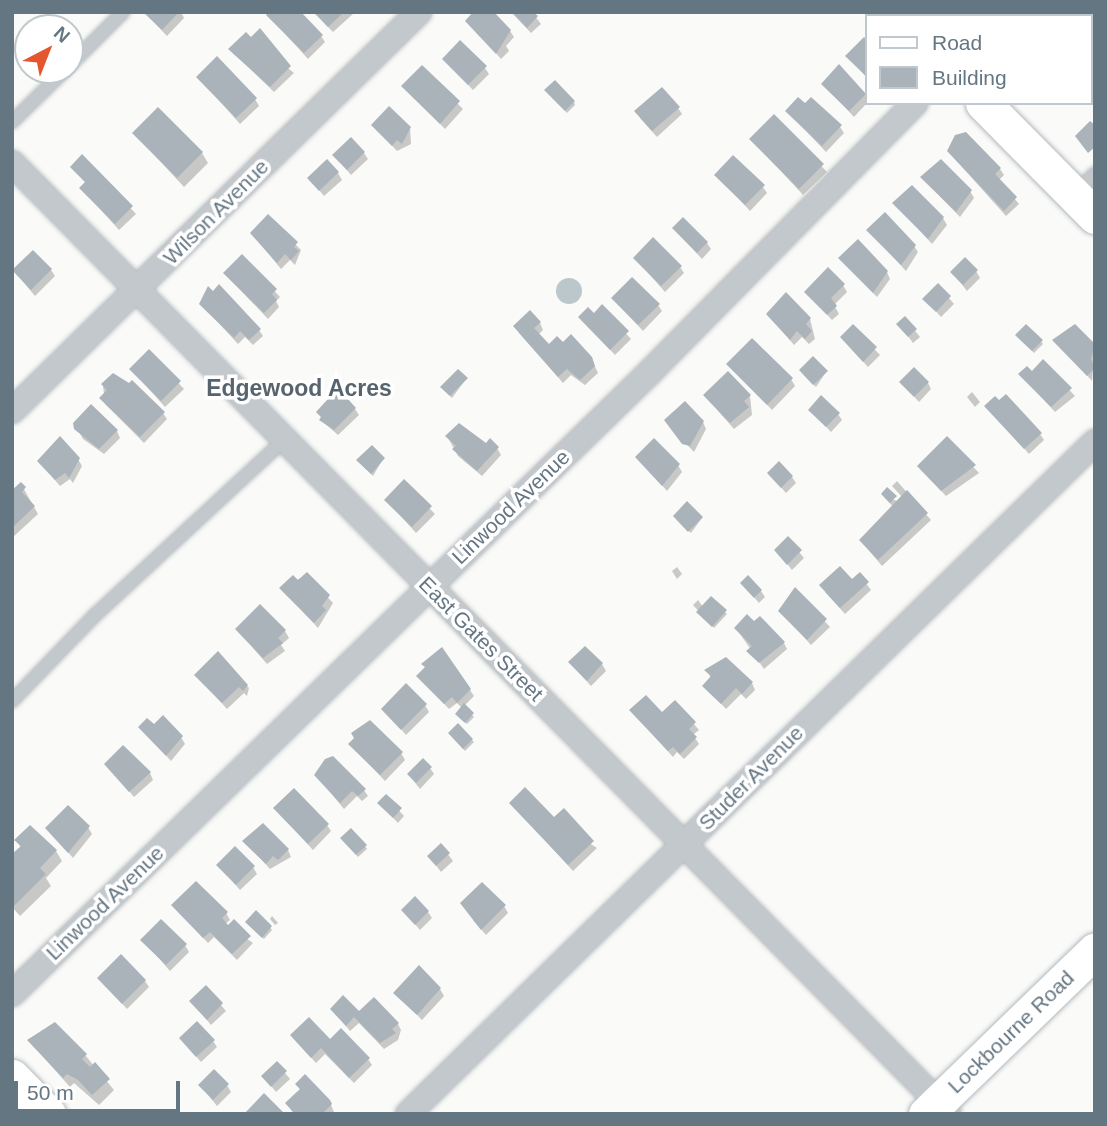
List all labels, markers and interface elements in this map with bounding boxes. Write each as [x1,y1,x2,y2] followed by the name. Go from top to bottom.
[14,14,84,84] north arrow
[866,14,1093,105] legend
[50,22,74,47] text: N
[932,31,982,54] text: Road
[932,66,1007,89] text: Building
[158,154,274,270] street label: Wilson Avenue
[206,374,392,402] district label: Edgewood Acres
[447,444,575,570] street label: Linwood Avenue
[413,571,549,707] street label: East Gates Street
[693,720,809,836] street label: Studer Avenue
[41,840,169,966] street label: Linwood Avenue
[943,965,1079,1099] street label: Lockbourne Road
[18,1066,184,1110] scale bar
[27,1081,74,1104] text: 50 m

